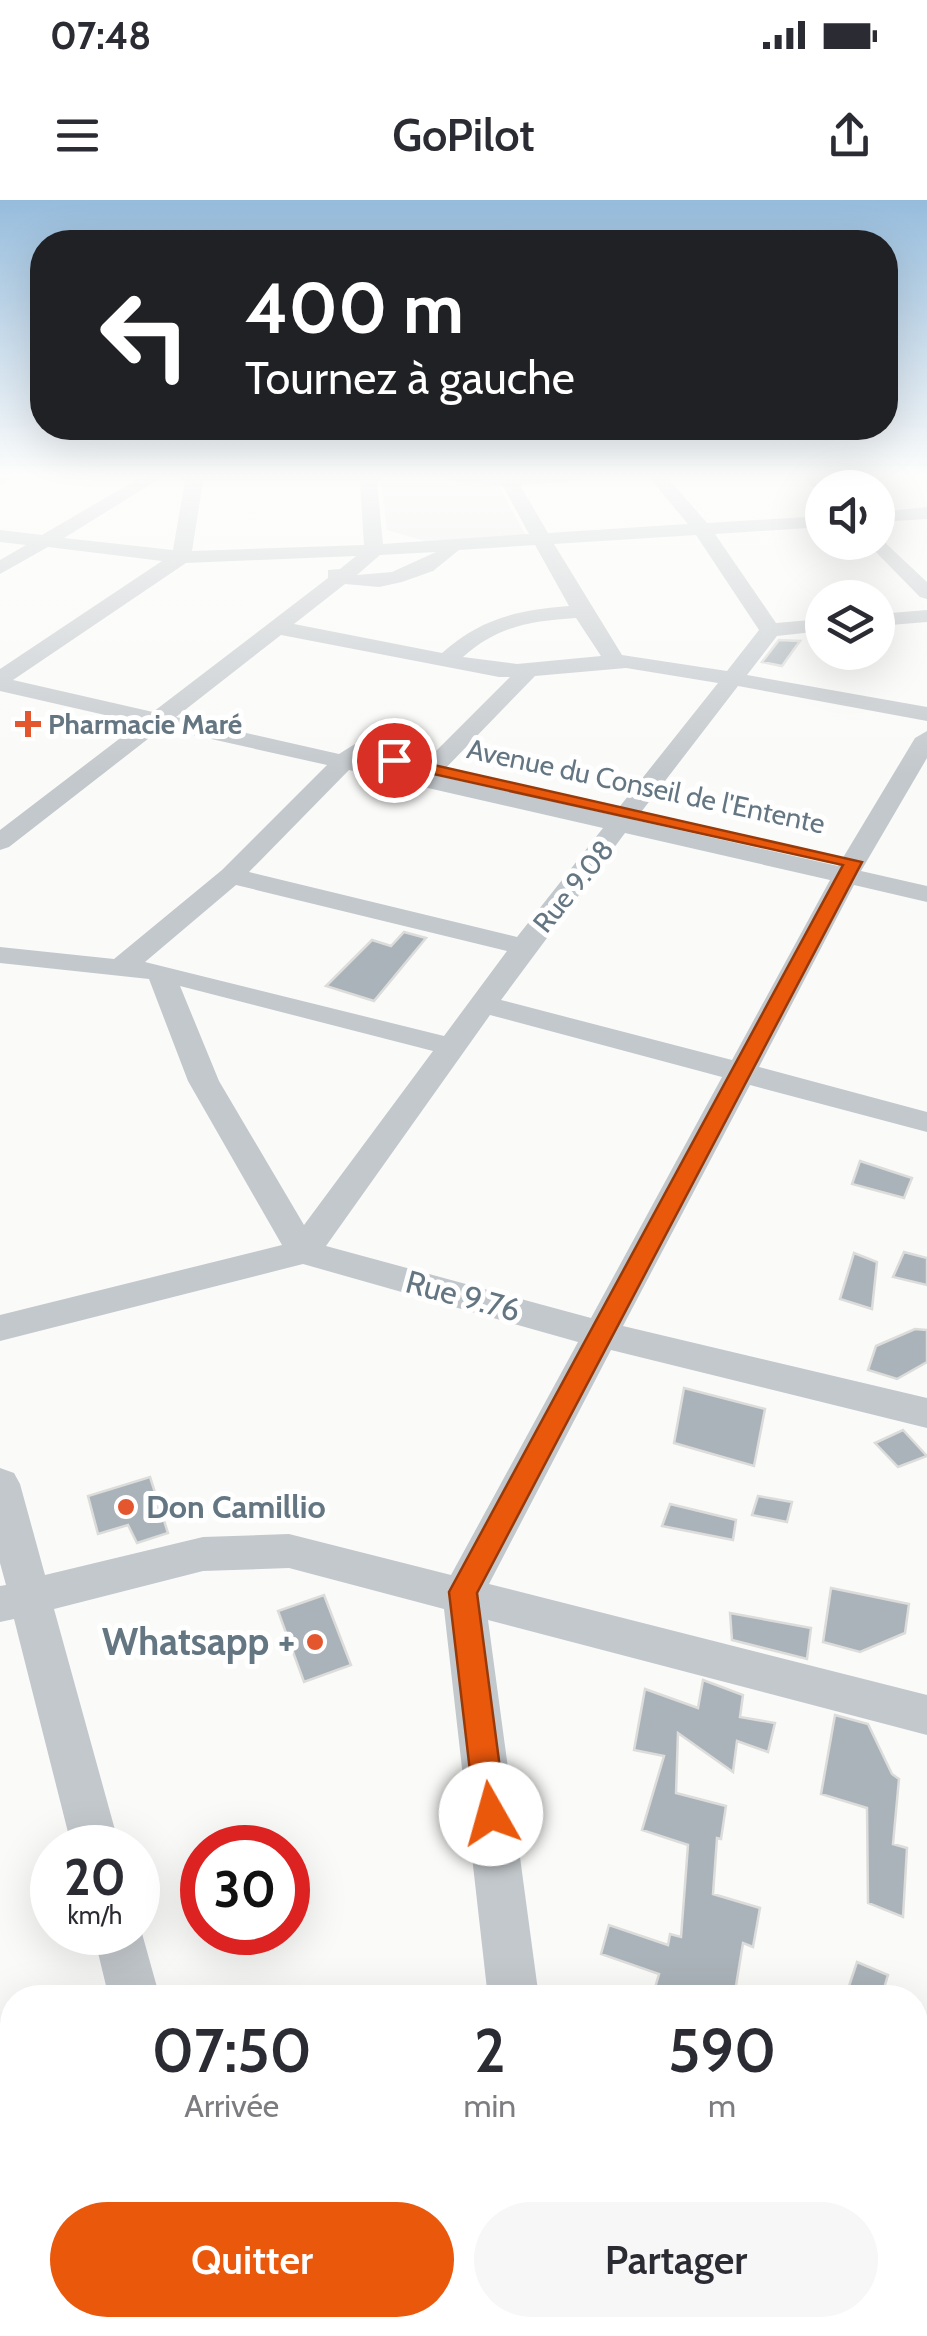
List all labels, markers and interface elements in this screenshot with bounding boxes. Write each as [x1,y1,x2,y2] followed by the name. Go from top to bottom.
[50,12,151,59] text: 07:48
[50,108,105,163] icon: menu
[392,108,535,162] text: GoPilot
[822,108,877,163] icon: share
[245,265,464,351] text: 400 m
[80,270,210,400] icon: left
[245,351,575,405] text: Tournez à gauche
[805,470,895,670] map controls
[805,470,895,560] button: sound
[805,580,895,670] button: layers
[48,707,242,741] place label: Pharmacie Maré
[17,713,39,735] marker: Pharmacie Maré
[352,718,437,803] pin
[464,731,828,841] street label: Avenue du Conseil de l'Entente
[367,733,422,788] icon: arrive
[525,833,621,939] street label: Rue 9.08
[402,1262,525,1329] street label: Rue 9.76
[146,1487,326,1526] place label: Don Camillio
[115,1496,137,1518] marker: Don Camillio
[102,1618,295,1665] place label: Whatsapp +
[304,1631,326,1653] marker: Whatsapp +
[439,1762,543,1866] position arrow
[180,1825,310,1955] speed limit sign: 30
[64,1847,126,1908] text: 20
[68,1900,122,1930] text: km/h
[152,2014,312,2087] text: 07:50
[474,2014,506,2087] text: 2
[668,2014,776,2087] text: 590
[184,2086,279,2125] text: Arrivée
[463,2086,516,2125] text: min
[708,2086,736,2125] text: m
[50,2202,454,2317] button: Quitter
[474,2202,878,2317] button: Partager

